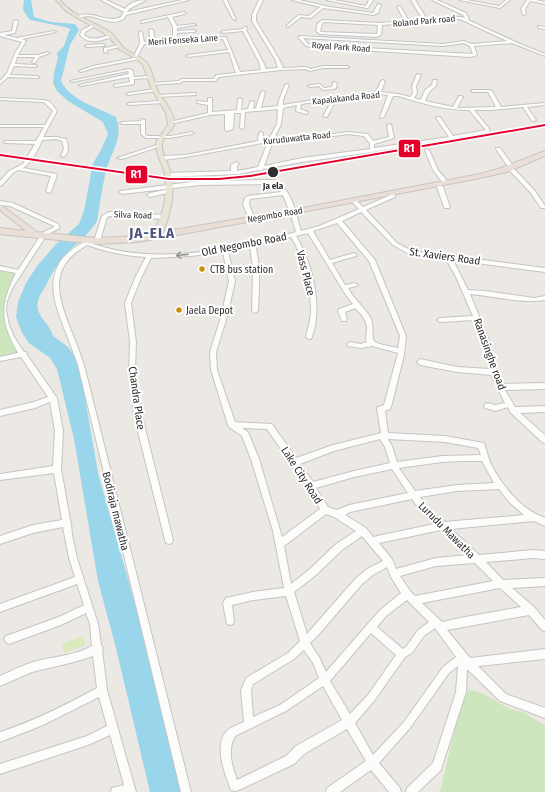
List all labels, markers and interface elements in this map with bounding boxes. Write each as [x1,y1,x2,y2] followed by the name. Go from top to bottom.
[392,13,456,29] street label: Roland Park road
[148,33,219,47] street label: Meril Fonseka Lane
[311,40,371,54] street label: Royal Park Road
[312,89,381,107] street label: Kapalakanda Road
[263,129,331,147] street label: Kuruduwatta Road
[398,139,421,158] line badge: R1
[404,142,414,155] text: R1
[125,165,148,184] line badge: R1
[266,165,280,179] marker: Ja ela
[131,168,141,181] text: R1
[262,181,284,191] place label: Ja ela
[247,205,304,225] street label: Negombo Road
[114,209,152,221] street label: Silva Road
[128,224,175,242] district label: JA-ELA
[200,230,288,259] street label: Old Negombo Road
[409,245,481,268] street label: St. Xaviers Road
[294,249,317,297] street label: Vass Place
[176,252,189,259] one-way arrow
[197,264,207,274] marker: CTB bus station
[210,264,273,276] place label: CTB bus station
[174,305,184,315] marker: Jaela Depot
[186,305,234,317] place label: Jaela Depot
[471,317,508,392] street label: Ranasinghe road
[126,366,147,430] street label: Chandra Place
[278,444,325,506] street label: Lake City Road
[99,470,132,552] street label: Bodiraja mawatha
[416,499,478,561] street label: Lurudu Mawatha

